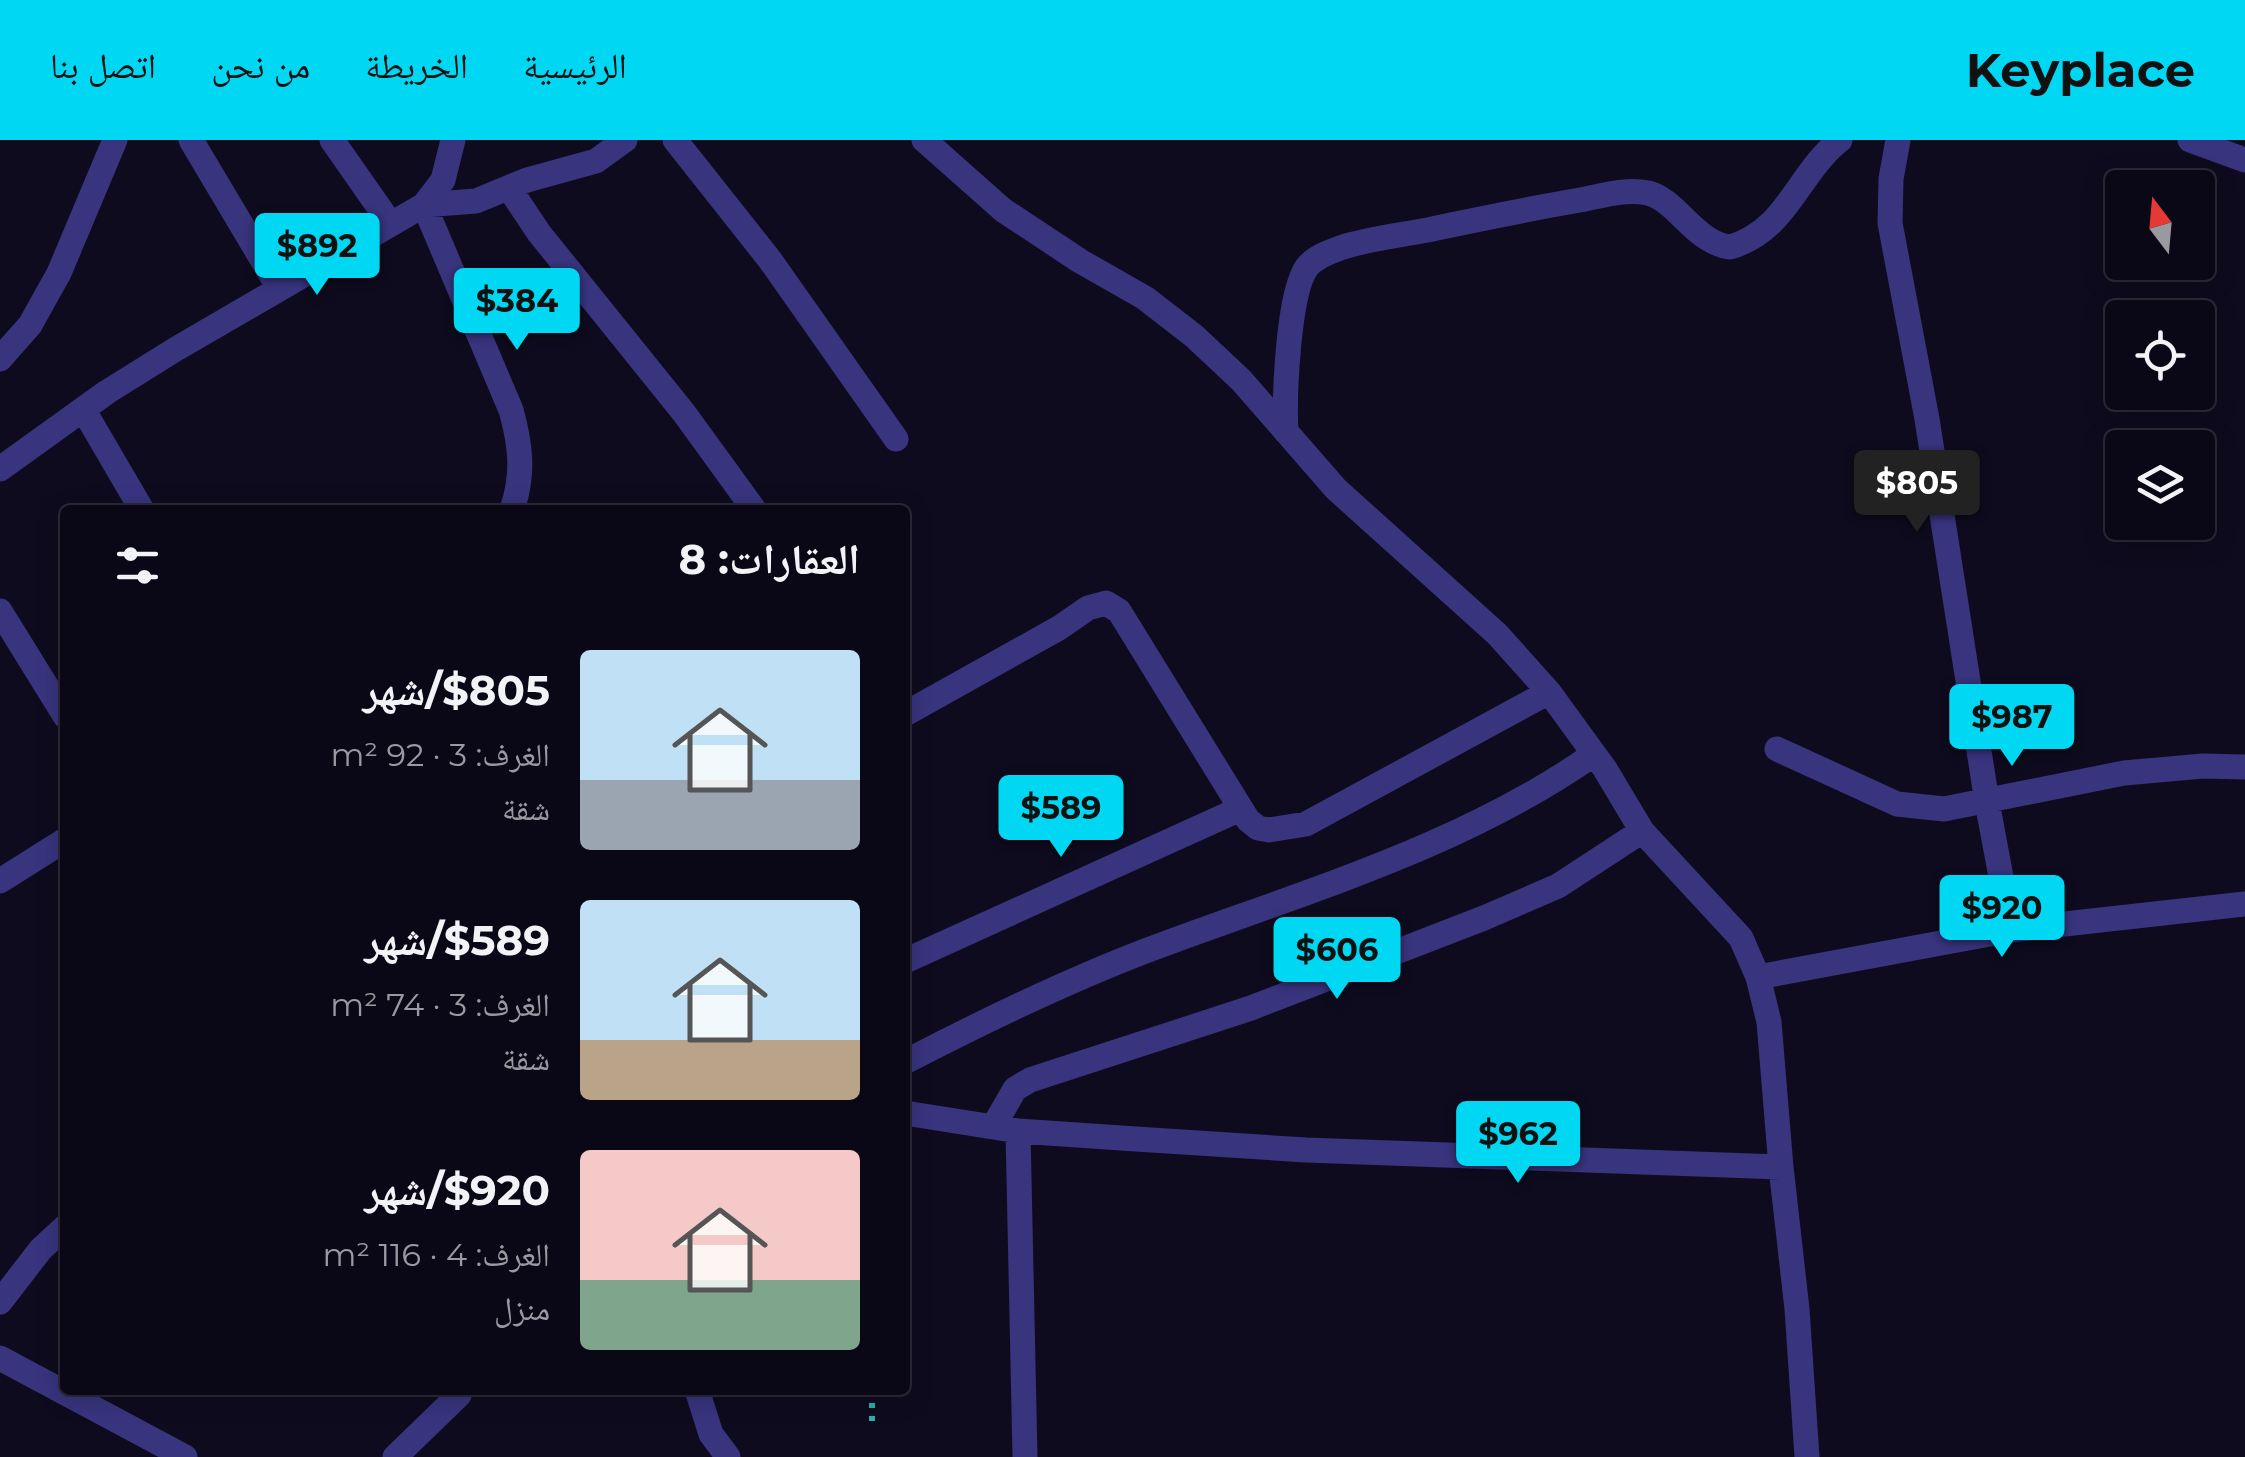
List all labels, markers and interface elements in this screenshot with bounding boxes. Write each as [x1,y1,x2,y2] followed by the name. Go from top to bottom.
[1966,41,2195,99] text: Keyplace
[50,44,156,87] text: اتصل بنا
[211,44,310,87] text: من نحن
[365,44,468,87] text: الخريطة
[523,44,627,87] text: الرئيسية
[2105,170,2215,280] north arrow
[2105,170,2215,540] map controls
[258,213,376,298] pin: $892
[277,226,357,265] text: $892
[458,268,576,353] pin: $384
[476,281,558,320] text: $384
[2105,300,2215,410] button: locate
[2105,430,2215,540] button: layers
[1858,450,1976,535] pin: $805
[1876,463,1958,502] text: $805
[679,533,860,585] text: العقارات: 8
[110,538,165,593] icon: filters
[363,664,550,716] text: $805/شهر
[1953,684,2071,769] pin: $987
[660,690,780,810] icon: home
[1971,697,2053,736] text: $987
[330,735,550,774] text: الغرف: 3 · 92 m²
[1002,775,1120,860] pin: $589
[1021,788,1101,827] text: $589
[502,789,550,828] text: شقة
[1943,875,2061,960] pin: $920
[1962,888,2042,927] text: $920
[365,914,550,966] text: $589/شهر
[1278,917,1396,1002] pin: $606
[1296,930,1378,969] text: $606
[660,940,780,1060] icon: home
[330,985,550,1024] text: الغرف: 3 · 74 m²
[502,1039,550,1078] text: شقة
[1459,1101,1577,1186] pin: $962
[1478,1114,1558,1153] text: $962
[365,1164,550,1216] text: $920/شهر
[660,1190,780,1310] icon: home
[322,1235,550,1274] text: الغرف: 4 · 116 m²
[494,1289,550,1328] text: منزل

